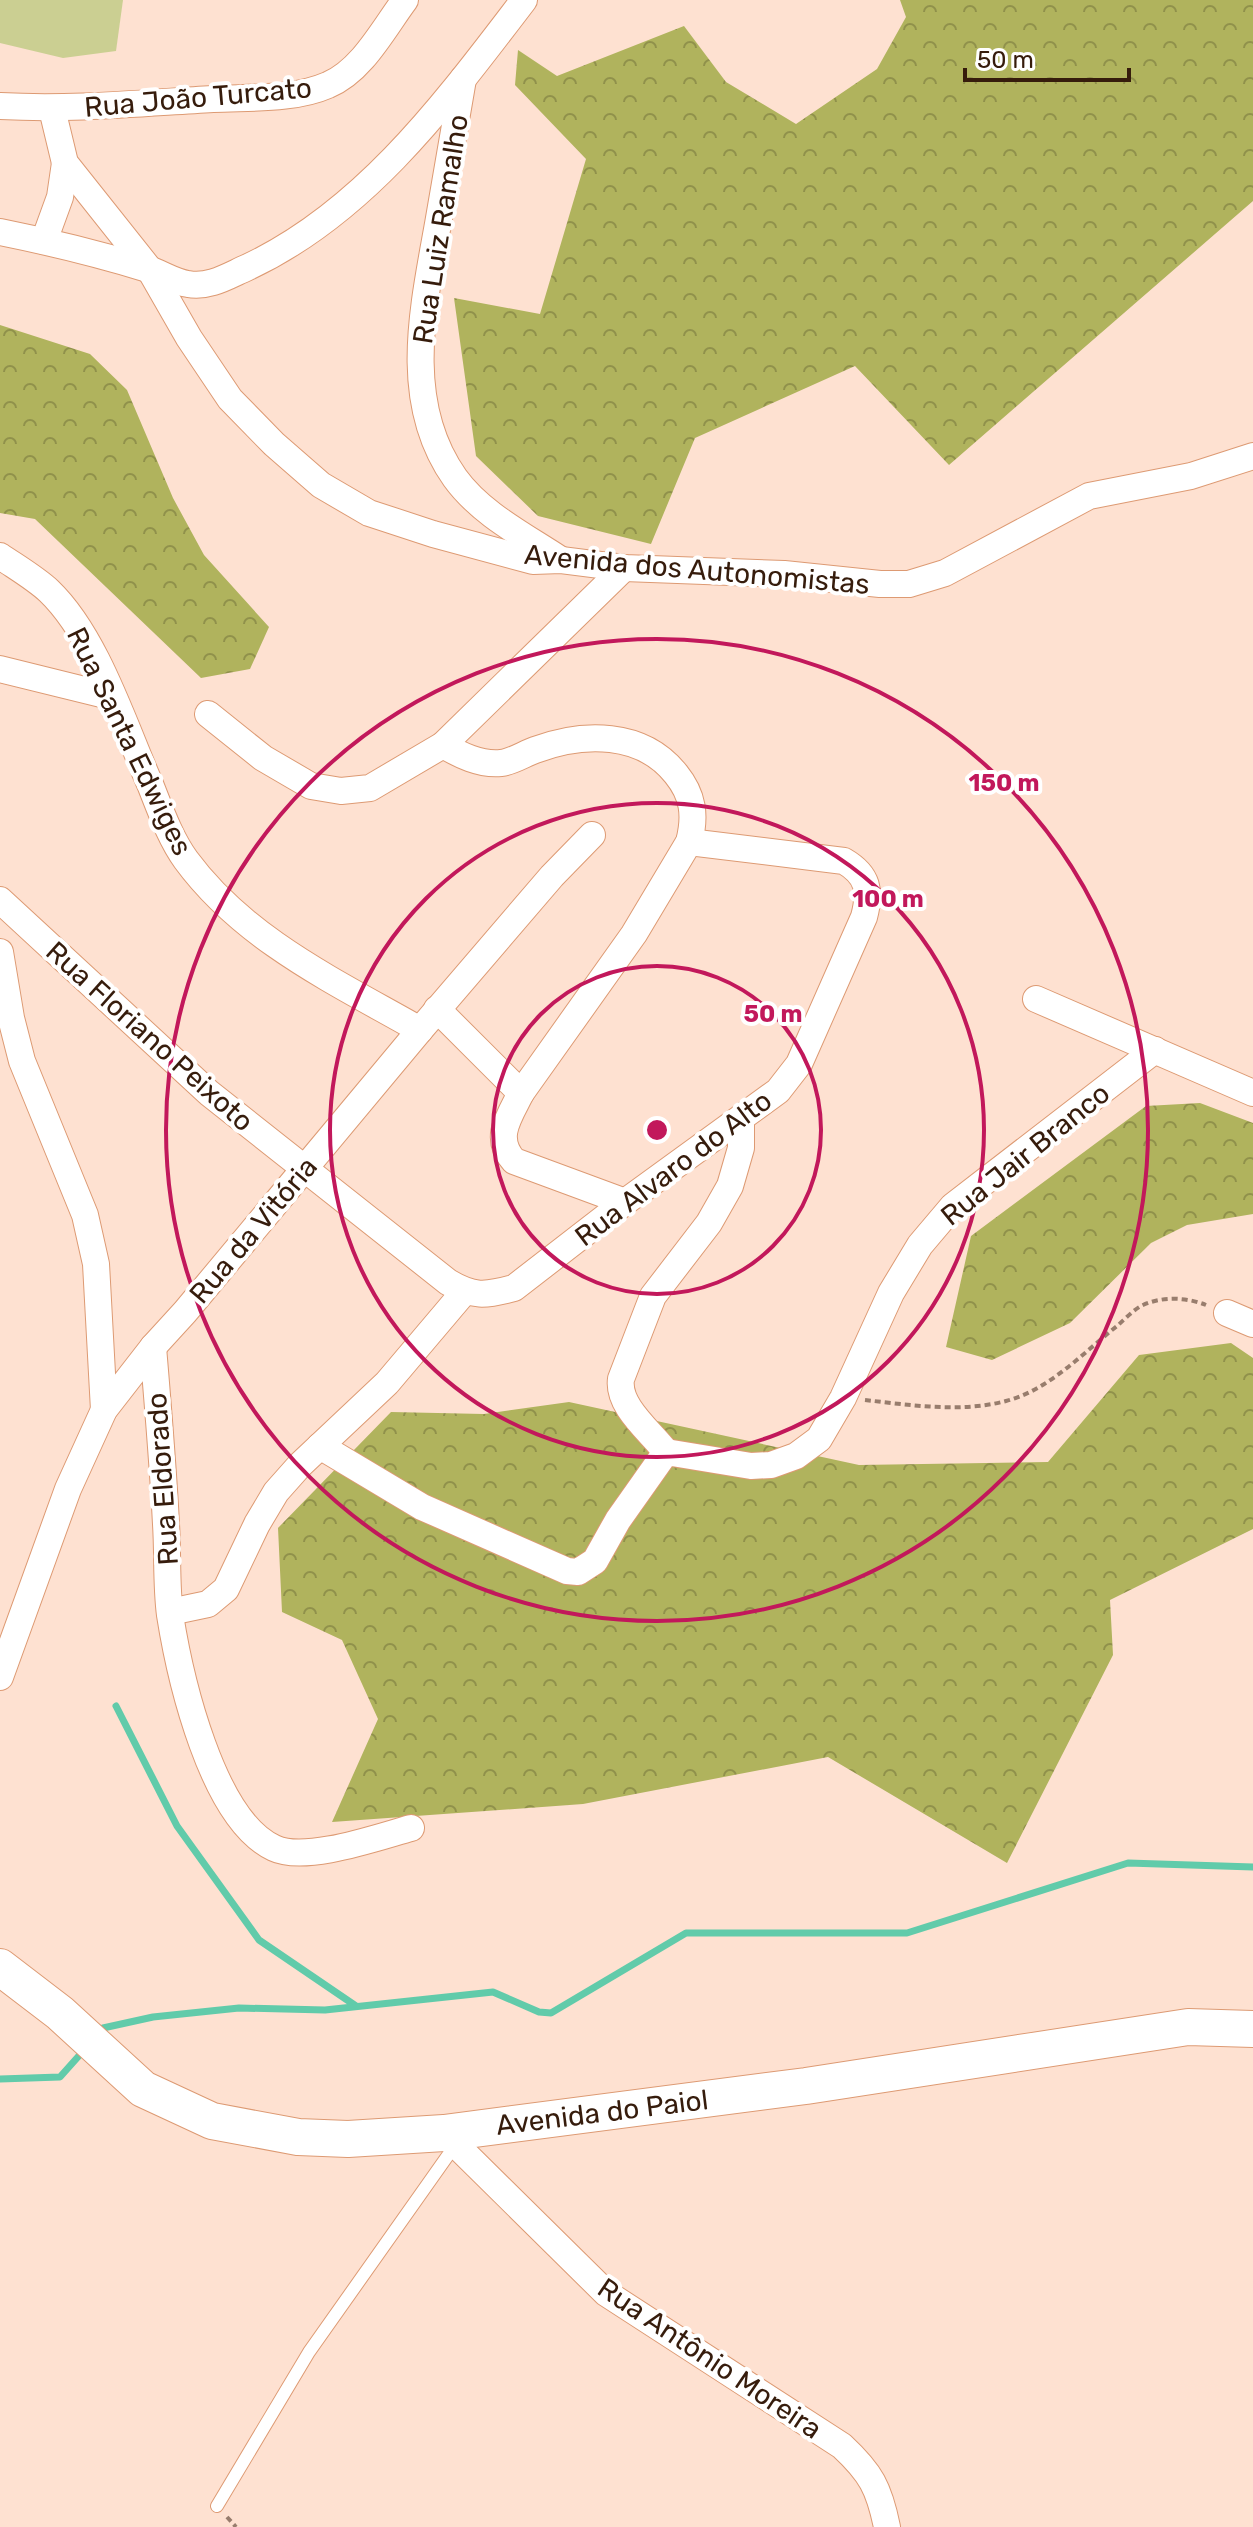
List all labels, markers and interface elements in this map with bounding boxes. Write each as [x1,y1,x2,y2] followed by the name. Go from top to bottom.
[965,32,1129,82] scale bar
[977,46,1034,74] text: 50 m
[83,71,313,124] street label: Rua João Turcato
[406,112,475,346] street label: Rua Luiz Ramalho
[523,538,871,601] street label: Avenida dos Autonomistas
[60,622,199,861] street label: Rua Santa Edwiges
[969,769,1039,797] text: 150 m
[852,885,924,913] text: 100 m
[39,935,260,1138] street label: Rua Floriano Peixoto
[744,1000,802,1028] text: 50 m
[934,1076,1116,1232] street label: Rua Jair Branco
[569,1084,778,1253] street label: Rua Alvaro do Alto
[643,1116,671,1144] centre of rings
[183,1151,324,1310] street label: Rua da Vitória
[140,1392,185,1566] street label: Rua Eldorado
[494,2083,710,2142] street label: Avenida do Paiol
[591,2271,828,2446] street label: Rua Antônio Moreira

